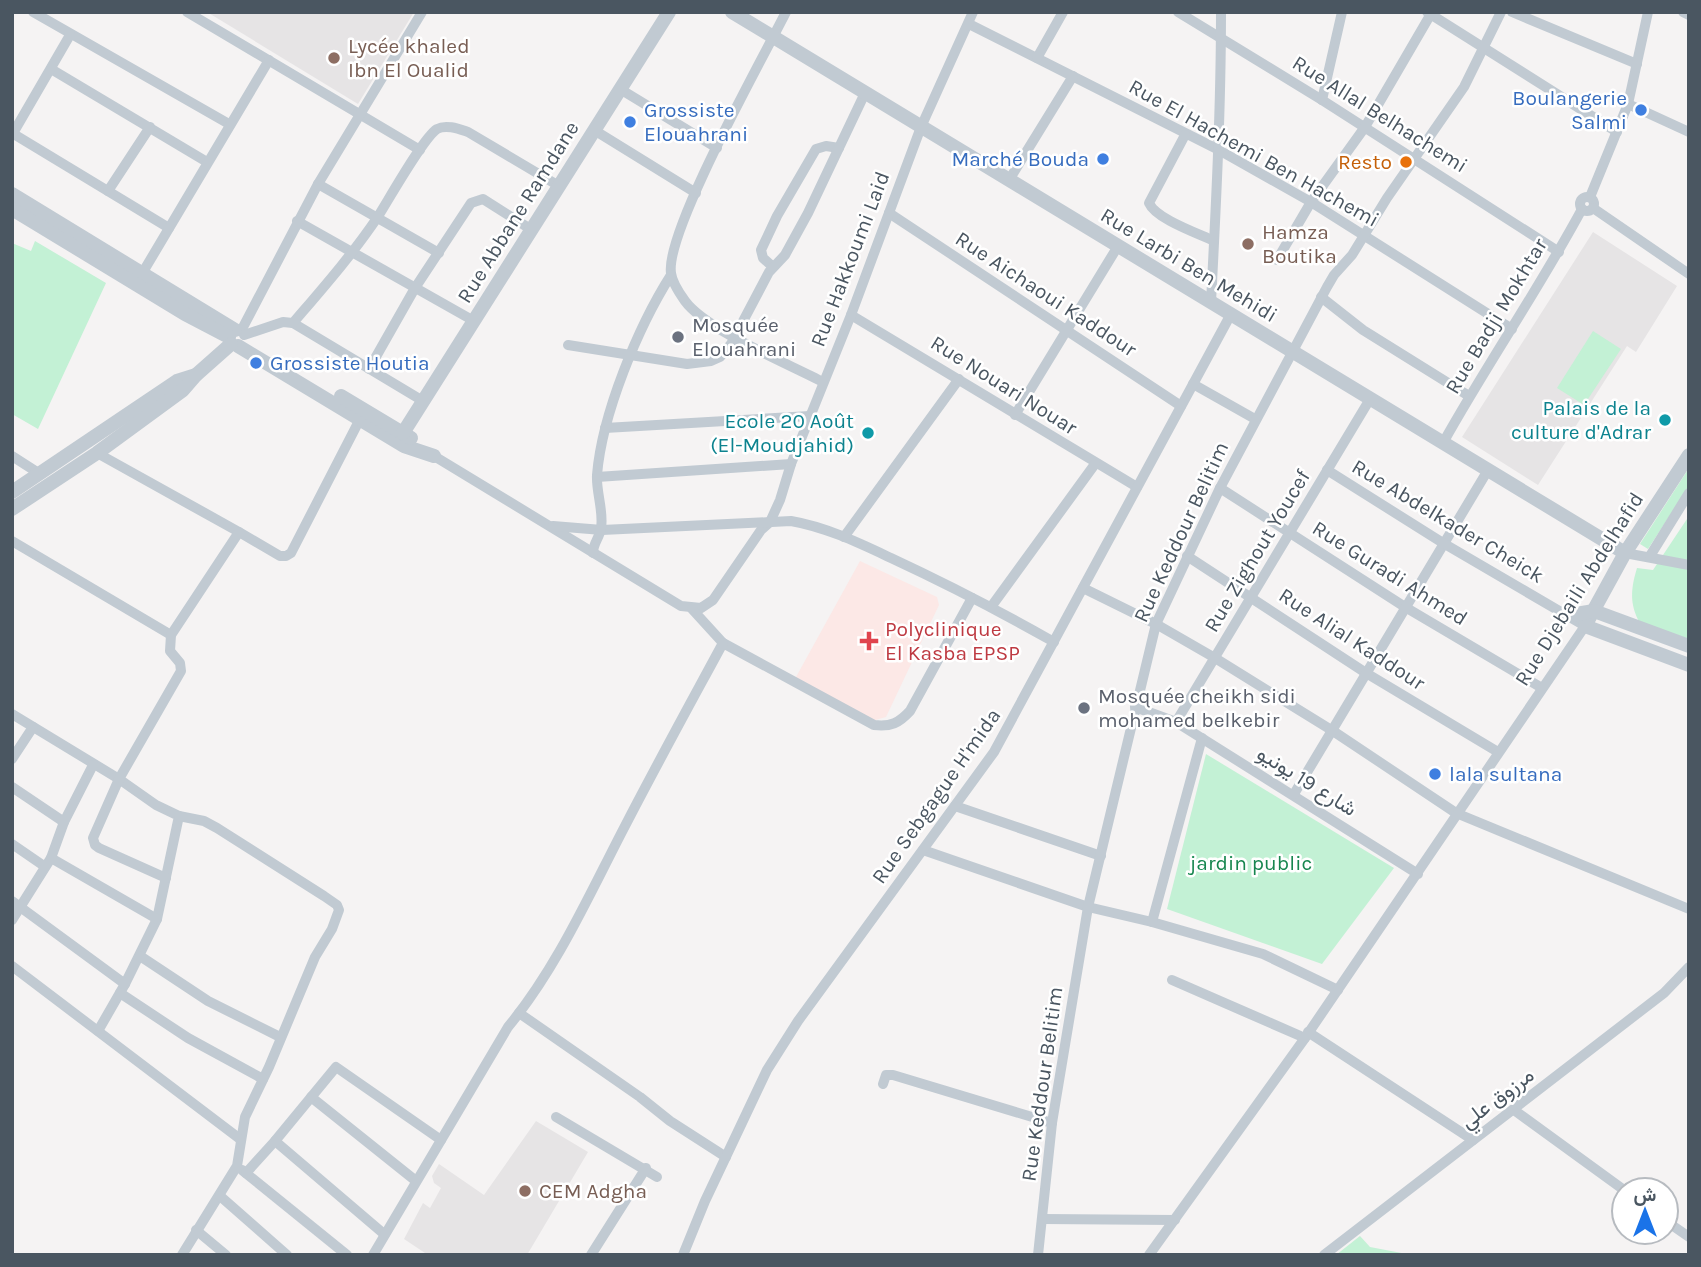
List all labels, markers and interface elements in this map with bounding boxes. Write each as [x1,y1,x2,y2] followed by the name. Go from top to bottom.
[348,34,470,82] place label: Lycée khaled Ibn El Oualid
[326,50,342,66] marker: Lycée khaled Ibn El Oualid
[1288,50,1472,178] street label: Rue Allal Belhachemi
[1125,74,1383,232] street label: Rue El Hachemi Ben Hachemi
[1512,86,1627,134] place label: Boulangerie Salmi
[644,98,748,146] place label: Grossiste Elouahrani
[1633,102,1649,118] marker: Boulangerie Salmi
[622,114,638,130] marker: Grossiste Elouahrani
[452,117,584,307] street label: Rue Abbane Ramdane
[952,147,1089,171] place label: Marché Bouda
[1338,150,1392,174] place label: Resto
[1095,151,1111,167] marker: Marché Bouda
[1398,154,1414,170] marker: Resto
[806,168,894,350] street label: Rue Hakkoumi Laid
[1096,203,1282,327] street label: Rue Larbi Ben Mehidi
[1262,220,1337,268] place label: Hamza Boutika
[951,226,1141,362] street label: Rue Aichaoui Kaddour
[1440,234,1552,398] street label: Rue Badji Mokhtar
[1240,236,1256,252] marker: Hamza Boutika
[692,313,796,361] place label: Mosquée Elouahrani
[670,329,686,345] marker: Mosquée Elouahrani
[926,330,1082,440] street label: Rue Nouari Nouar
[270,351,430,375] place label: Grossiste Houtia
[248,355,264,371] marker: Grossiste Houtia
[1511,396,1651,444] place label: Palais de la culture d'Adrar
[710,409,854,457] place label: Ecole 20 Août (El-Moudjahid)
[1657,412,1673,428] marker: Palais de la culture d'Adrar
[860,425,876,441] marker: Ecole 20 Août (El-Moudjahid)
[1129,438,1233,626] street label: Rue Keddour Belitim
[1348,454,1548,588] street label: Rue Abdelkader Cheick
[1199,465,1315,636] street label: Rue Zighout Youcef
[1510,488,1648,690] street label: Rue Djebaili Abdelhafid
[1308,516,1472,630] street label: Rue Guradi Ahmed
[1275,583,1430,695] street label: Rue Alial Kaddour
[885,617,1020,665] place label: Polyclinique El Kasba EPSP
[859,631,879,651] marker: Polyclinique El Kasba EPSP
[1098,684,1296,732] place label: Mosquée cheikh sidi mohamed belkebir
[1076,700,1092,716] marker: Mosquée cheikh sidi mohamed belkebir
[867,704,1005,888] street label: Rue Sebgague H'mida
[1252,741,1361,823] street label: شارع 19 يونيو
[1449,762,1562,786] place label: lala sultana
[1427,766,1443,782] marker: lala sultana
[1188,851,1312,875] park label: jardin public
[1016,985,1068,1183] street label: Rue Keddour Belitim
[1455,1063,1542,1137] street label: مرزوق علي
[1610,1176,1680,1246] north arrow
[539,1179,647,1203] place label: CEM Adgha
[517,1183,533,1199] marker: CEM Adgha
[1634,1184,1657,1206] text: ش

